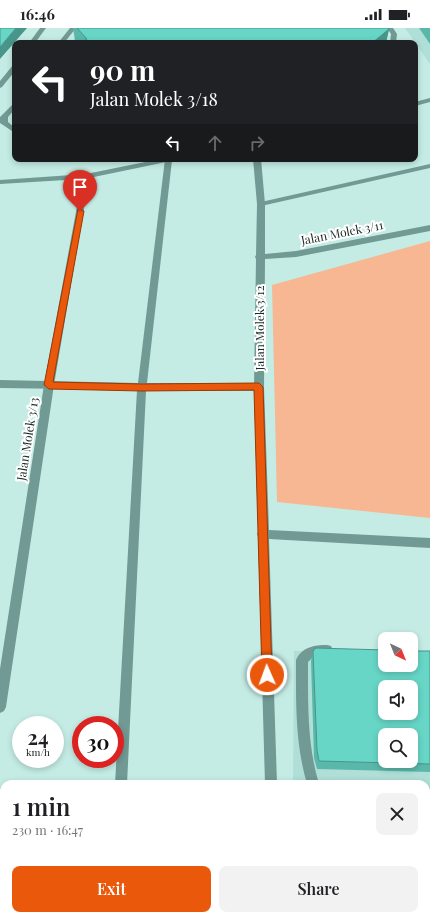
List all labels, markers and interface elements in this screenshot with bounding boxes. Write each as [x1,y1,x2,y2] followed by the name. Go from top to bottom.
[20,4,55,24] text: 16:46
[90,51,155,88] text: 90 m
[24,56,76,108] icon: left
[90,87,218,111] text: Jalan Molek 3/18
[162,132,184,154] icon: left
[204,132,226,154] icon: ahead
[246,132,268,154] icon: right
[63,170,97,211] pin
[69,176,91,198] icon: arrive
[299,216,385,248] street label: Jalan Molek 3/11
[251,285,267,371] street label: Jalan Molek 3/12
[12,396,41,483] street label: Jalan Molek 3/13
[378,632,418,672] north arrow
[378,632,418,768] map controls
[246,654,288,696] position arrow
[378,680,418,720] button: sound
[72,716,124,768] speed limit sign: 30
[27,723,49,750] text: 24
[378,728,418,768] button: search
[26,745,50,759] text: km/h
[12,790,70,822] text: 1 min
[376,793,418,835] button: close
[12,821,83,838] text: 230 m · 16:47
[12,866,211,912] button: Exit
[219,866,418,912] button: Share

